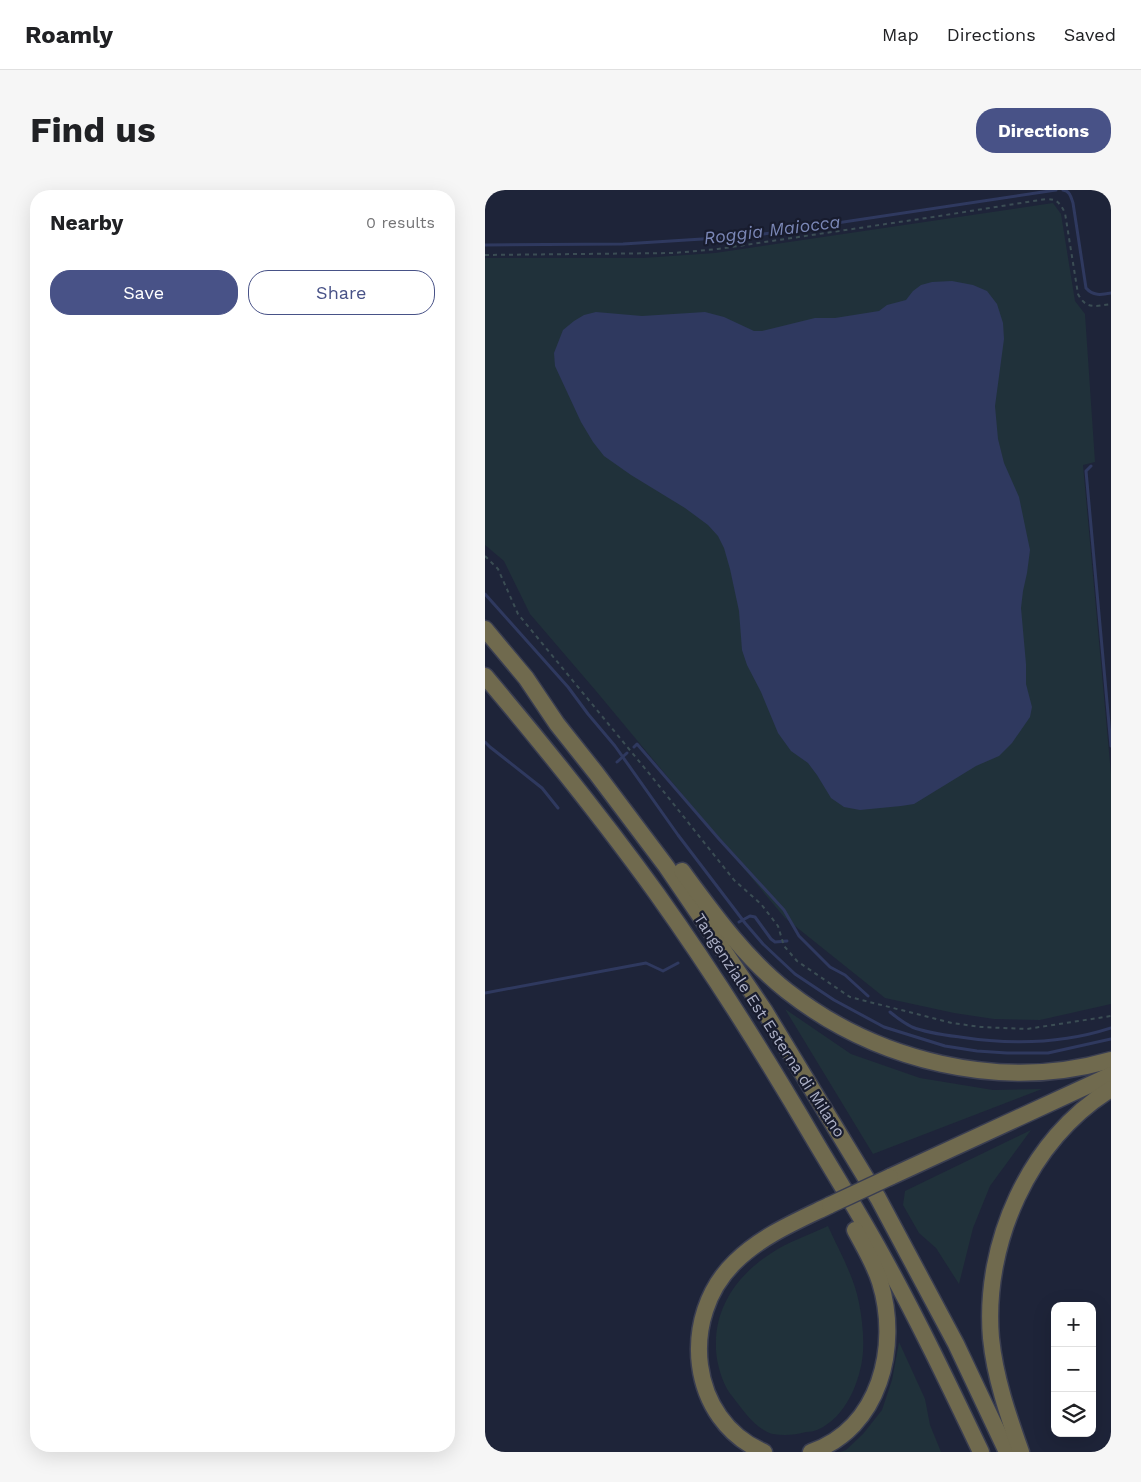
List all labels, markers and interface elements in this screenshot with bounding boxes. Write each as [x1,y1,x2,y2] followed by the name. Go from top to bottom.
[25,21,113,49] text: Roamly
[882,24,919,45] text: Map
[947,24,1036,45] text: Directions
[1064,24,1116,45] text: Saved
[976,108,1111,153] button: Directions
[30,109,156,151] text: Find us
[50,210,123,235] text: Nearby
[702,211,841,248] water label: Roggia Maiocca
[366,213,435,232] text: 0 results
[50,270,238,315] button: Save
[248,270,435,315] button: Share
[690,910,849,1141] street label: Tangenziale Est Esterna di Milano
[1051,1302,1096,1437] map controls
[1051,1302,1096,1347] button: +
[1051,1347,1096,1392] button: −
[1051,1392,1096,1437] button: layers

